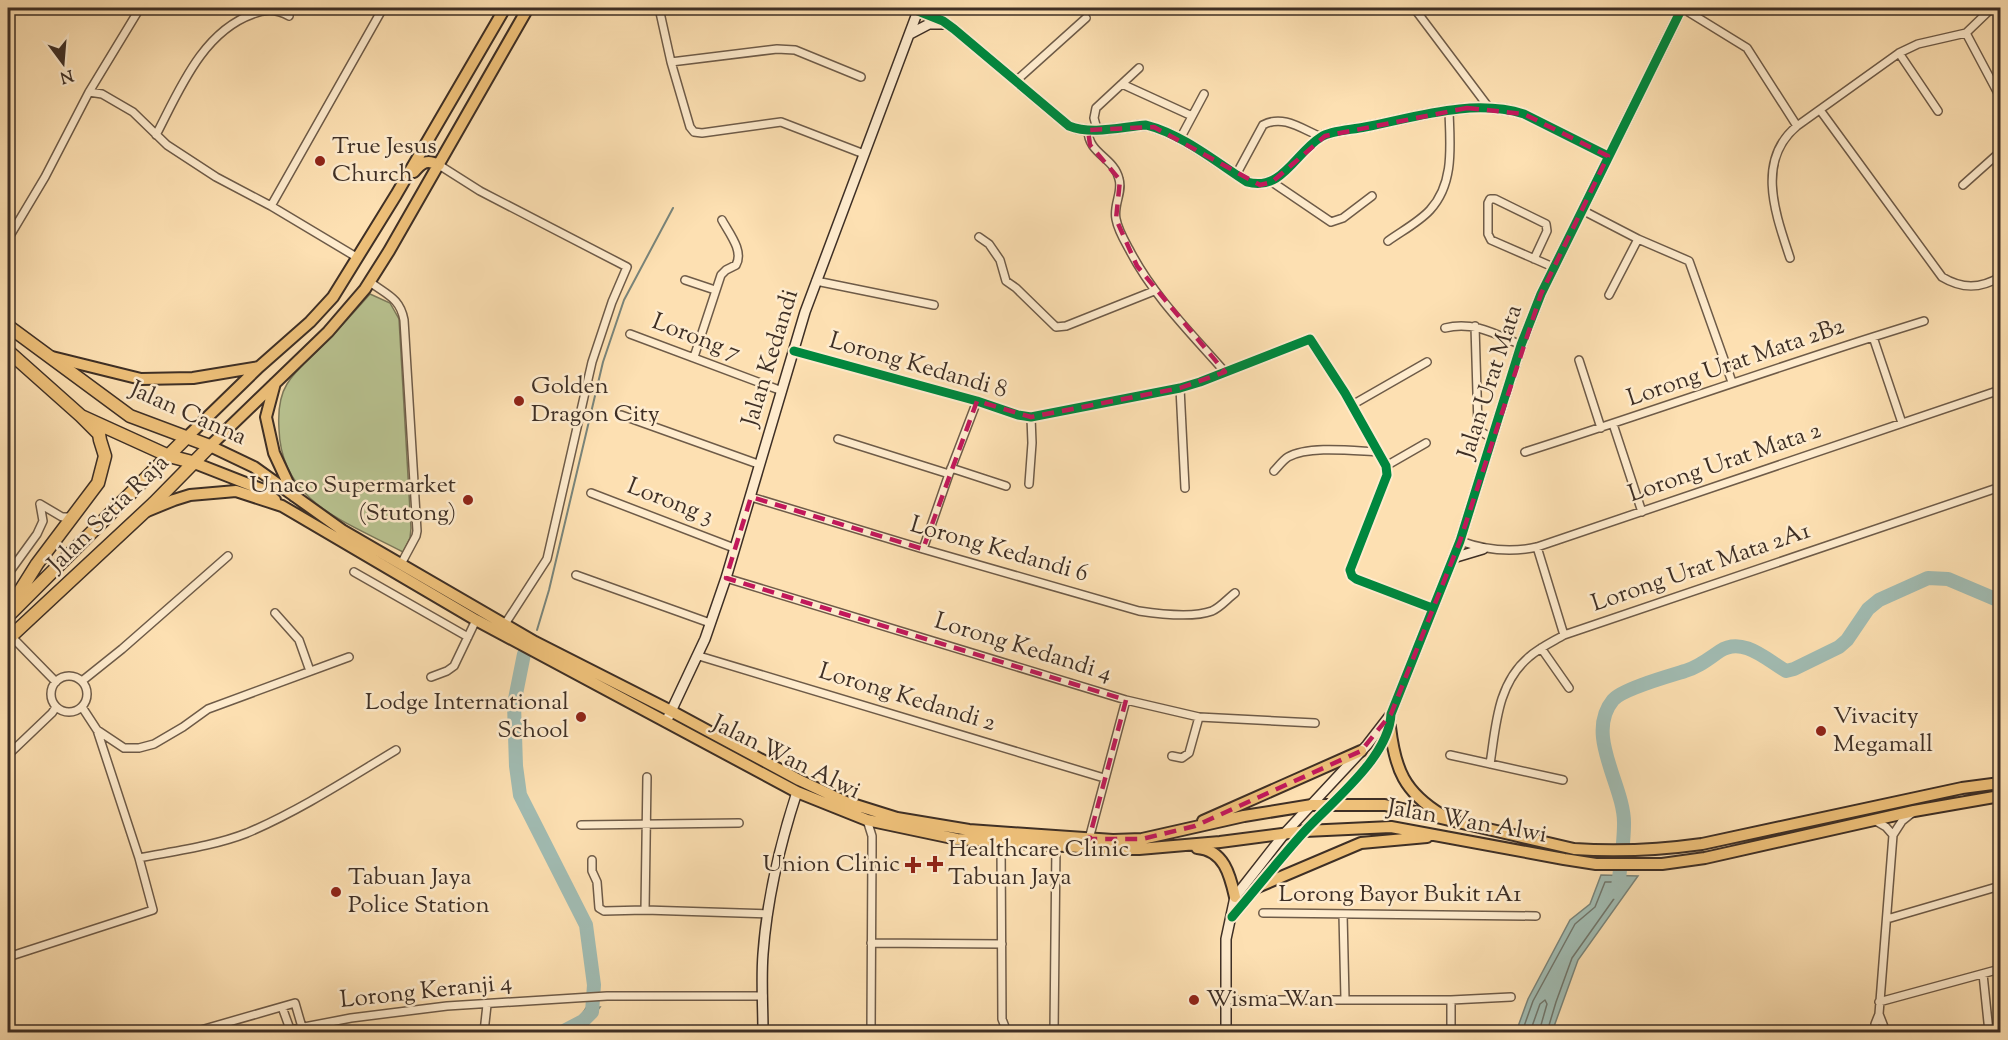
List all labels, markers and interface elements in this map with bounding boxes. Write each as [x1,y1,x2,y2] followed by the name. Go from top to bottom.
[33,33,93,93] north arrow
[57,62,76,88] text: N
[332,130,437,192] place label: True Jesus Church
[313,154,327,168] marker: True Jesus Church
[733,285,808,433] street label: Jalan Kedandi
[1450,301,1532,465] street label: Jalan Urat Mata
[647,306,745,370] street label: Lorong 7
[1623,310,1849,416] street label: Lorong Urat Mata 2B2
[825,324,1011,408] street label: Lorong Kedandi 8
[531,370,660,432] place label: Golden Dragon City
[122,372,252,455] street label: Jalan Canna
[512,394,526,408] marker: Golden Dragon City
[1624,414,1826,512] street label: Lorong Urat Mata 2
[39,447,177,582] street label: Jalan Setia Raja
[249,469,456,531] place label: Unaco Supermarket (Stutong)
[622,470,718,534] street label: Lorong 3
[461,493,475,507] marker: Unaco Supermarket (Stutong)
[906,508,1092,592] street label: Lorong Kedandi 6
[1587,515,1815,621] street label: Lorong Urat Mata 2A1
[930,605,1116,691] street label: Lorong Kedandi 4
[814,655,1000,741] street label: Lorong Kedandi 2
[365,686,569,748] place label: Lodge International School
[1833,700,1933,762] place label: Vivacity Megamall
[704,706,866,809] street label: Jalan Wan Alwi
[574,710,588,724] marker: Lodge International School
[1814,724,1828,738] marker: Vivacity Megamall
[1383,791,1550,853] street label: Jalan Wan Alwi
[948,833,1129,895] place label: Healthcare Clinic Tabuan Jaya
[763,848,900,882] place label: Union Clinic
[926,855,944,873] marker: Healthcare Clinic Tabuan Jaya
[904,856,922,874] marker: Union Clinic
[348,861,490,923] place label: Tabuan Jaya Police Station
[1279,878,1521,912] street label: Lorong Bayor Bukit 1A1
[329,885,343,899] marker: Tabuan Jaya Police Station
[338,966,514,1018] street label: Lorong Keranji 4
[1206,983,1334,1017] place label: Wisma Wan
[1187,993,1201,1007] marker: Wisma Wan

